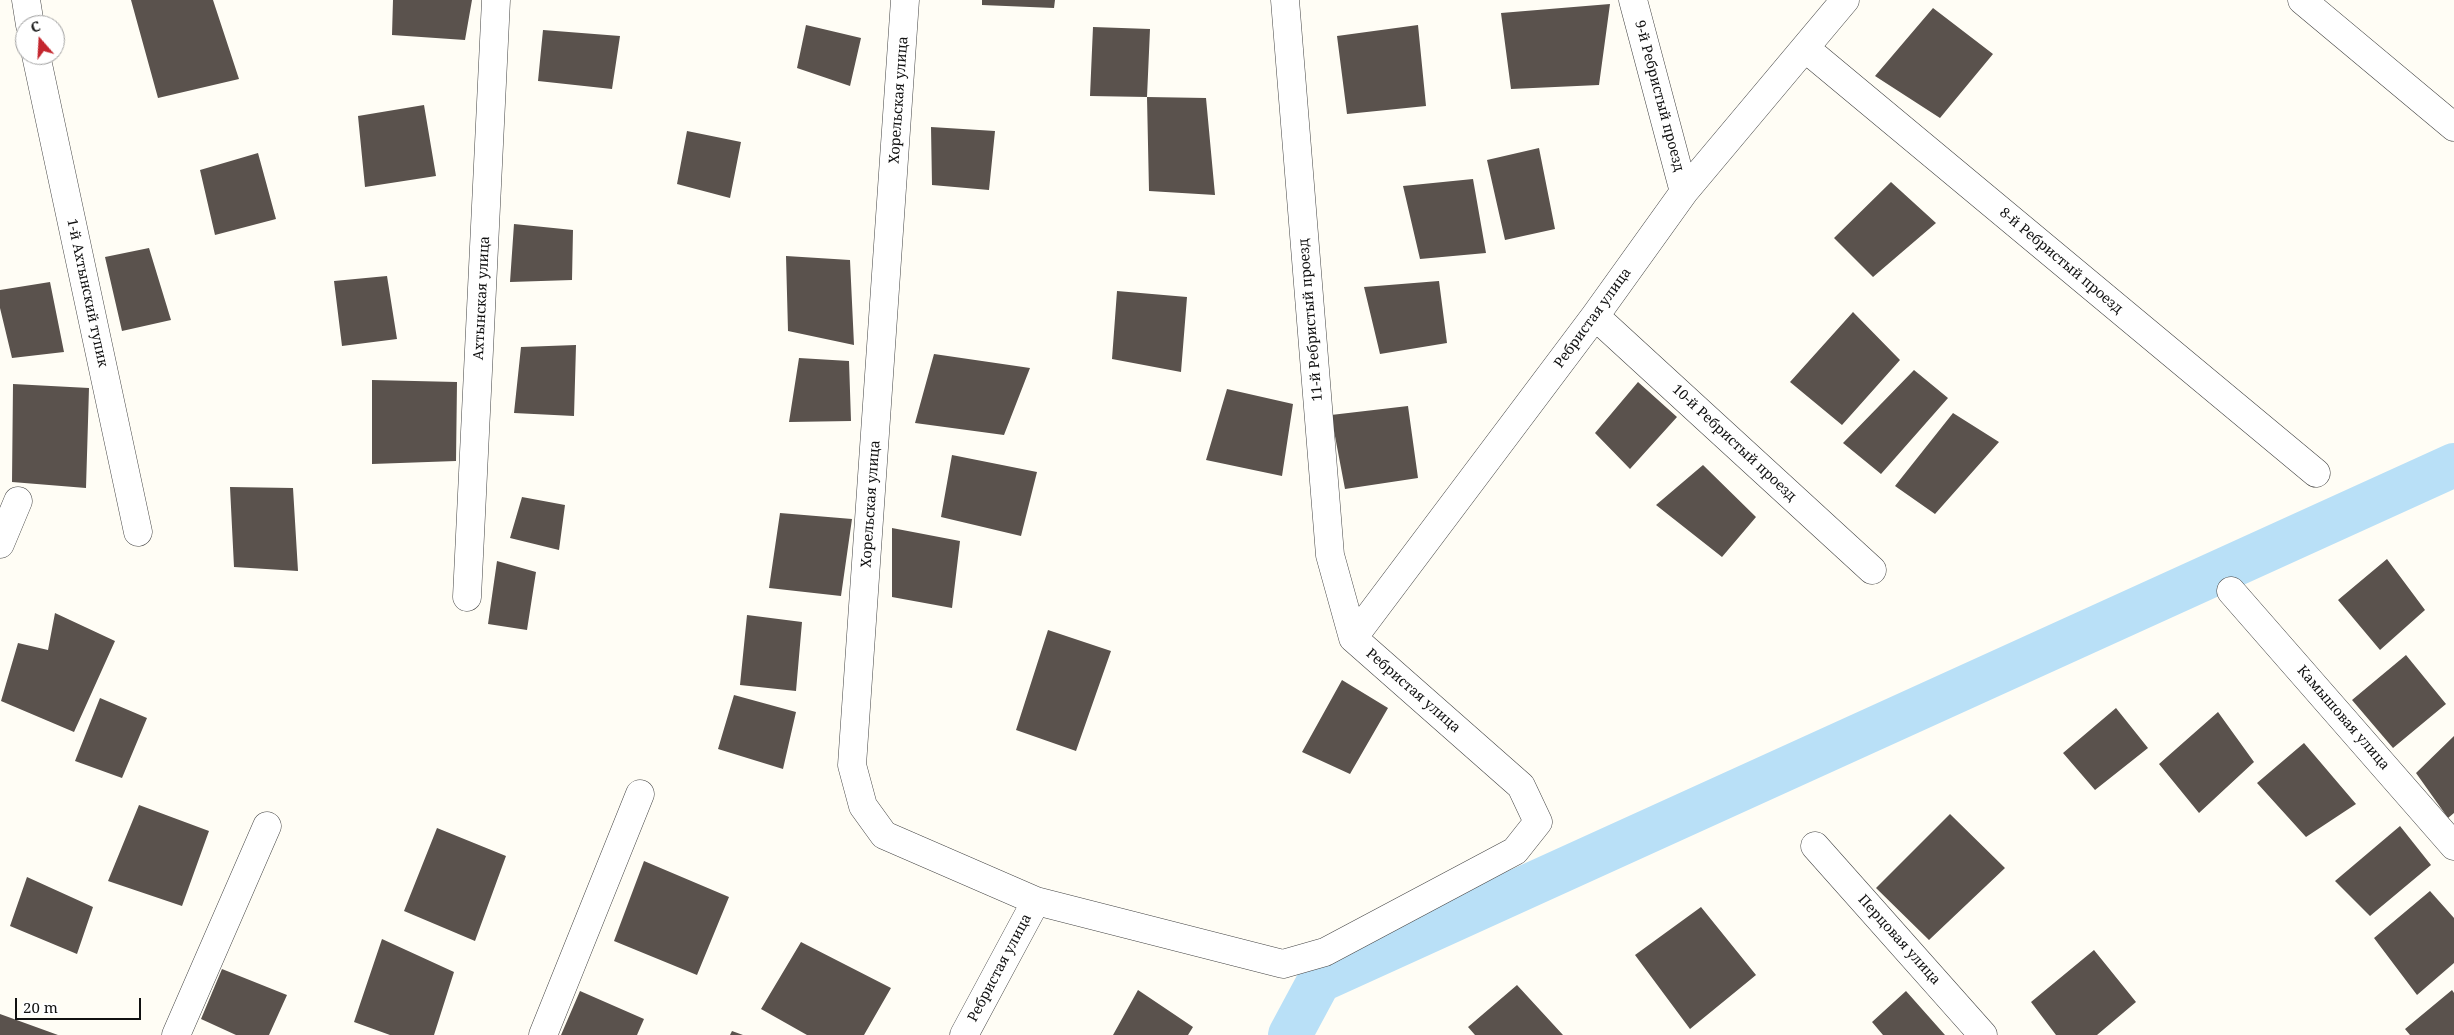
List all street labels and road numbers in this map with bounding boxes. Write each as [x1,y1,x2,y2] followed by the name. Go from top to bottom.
[1631,19,1687,173] street label: 9-й Ребристый проезд
[886,36,912,164] street label: Хорельская улица
[1996,205,2126,317] street label: 8-й Ребристый проезд
[63,217,111,369] street label: 1-й Ахтынский тупик
[470,236,494,360] street label: Ахтынская улица
[1296,238,1326,402] street label: 11-й Ребристый проезд
[1551,265,1635,371] street label: Ребристая улица
[1668,381,1800,505] street label: 10-й Ребристый проезд
[858,440,884,568] street label: Хорельская улица
[1362,645,1464,737] street label: Ребристая улица
[2293,662,2393,774] street label: Камышовая улица
[1854,892,1944,988] street label: Перцовая улица
[964,911,1036,1025] street label: Ребристая улица

